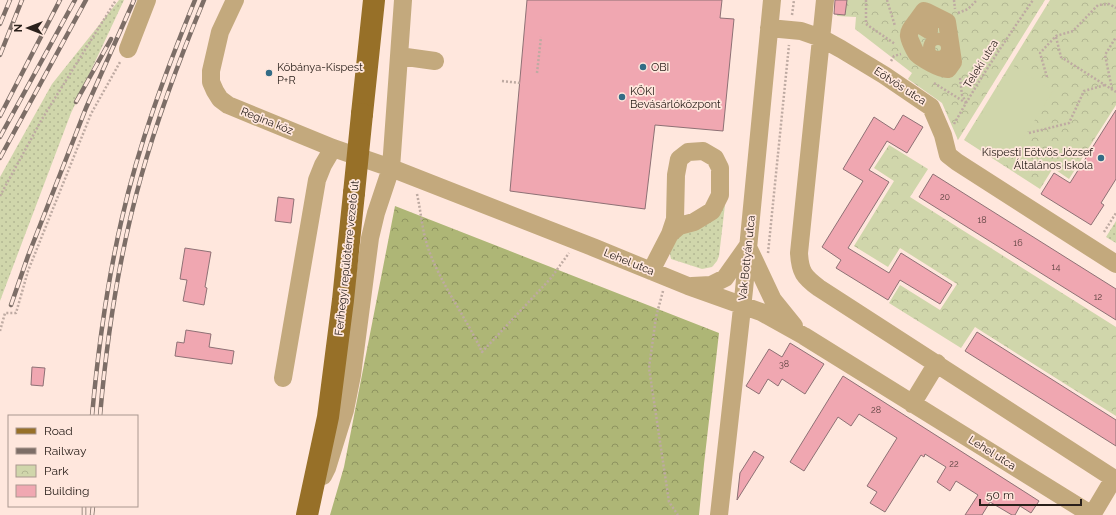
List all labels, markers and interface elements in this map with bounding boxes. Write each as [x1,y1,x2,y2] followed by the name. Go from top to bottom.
[8,8,48,48] north arrow
[12,24,25,32] text: N
[961,37,1001,91] street label: Teleki utca
[277,61,363,87] place label: Kőbánya-Kispest P+R
[651,61,669,74] place label: OBI
[638,62,648,72] marker: OBI
[872,64,928,108] street label: Eötvös utca
[264,68,274,78] marker: Kőbánya-Kispest P+R
[630,85,721,111] place label: KÖKI Bevásárlóközpont
[617,92,627,102] marker: KÖKI Bevásárlóközpont
[239,105,296,138] street label: Regina köz
[982,146,1093,172] place label: Kispesti Eötvös József Általános Iskola
[1096,153,1106,163] marker: Kispesti Eötvös József Általános Iskola
[332,179,362,336] street label: Ferihegyi repülőtérre vezető út
[940,192,951,202] house number: 20
[736,215,758,301] street label: Vak Bottyán utca
[977,215,987,225] house number: 18
[1013,238,1023,248] house number: 16
[602,246,656,278] street label: Lehel utca
[1052,262,1060,272] house number: 14
[1094,292,1103,302] house number: 12
[779,359,789,369] house number: 38
[871,405,881,415] house number: 28
[8,415,138,507] legend
[44,424,73,438] text: Road
[966,433,1018,473] street label: Lehel utca
[44,444,87,458] text: Railway
[949,459,959,469] house number: 22
[44,464,69,478] text: Park
[980,481,1081,507] scale bar
[44,484,90,498] text: Building
[986,488,1014,502] text: 50 m

